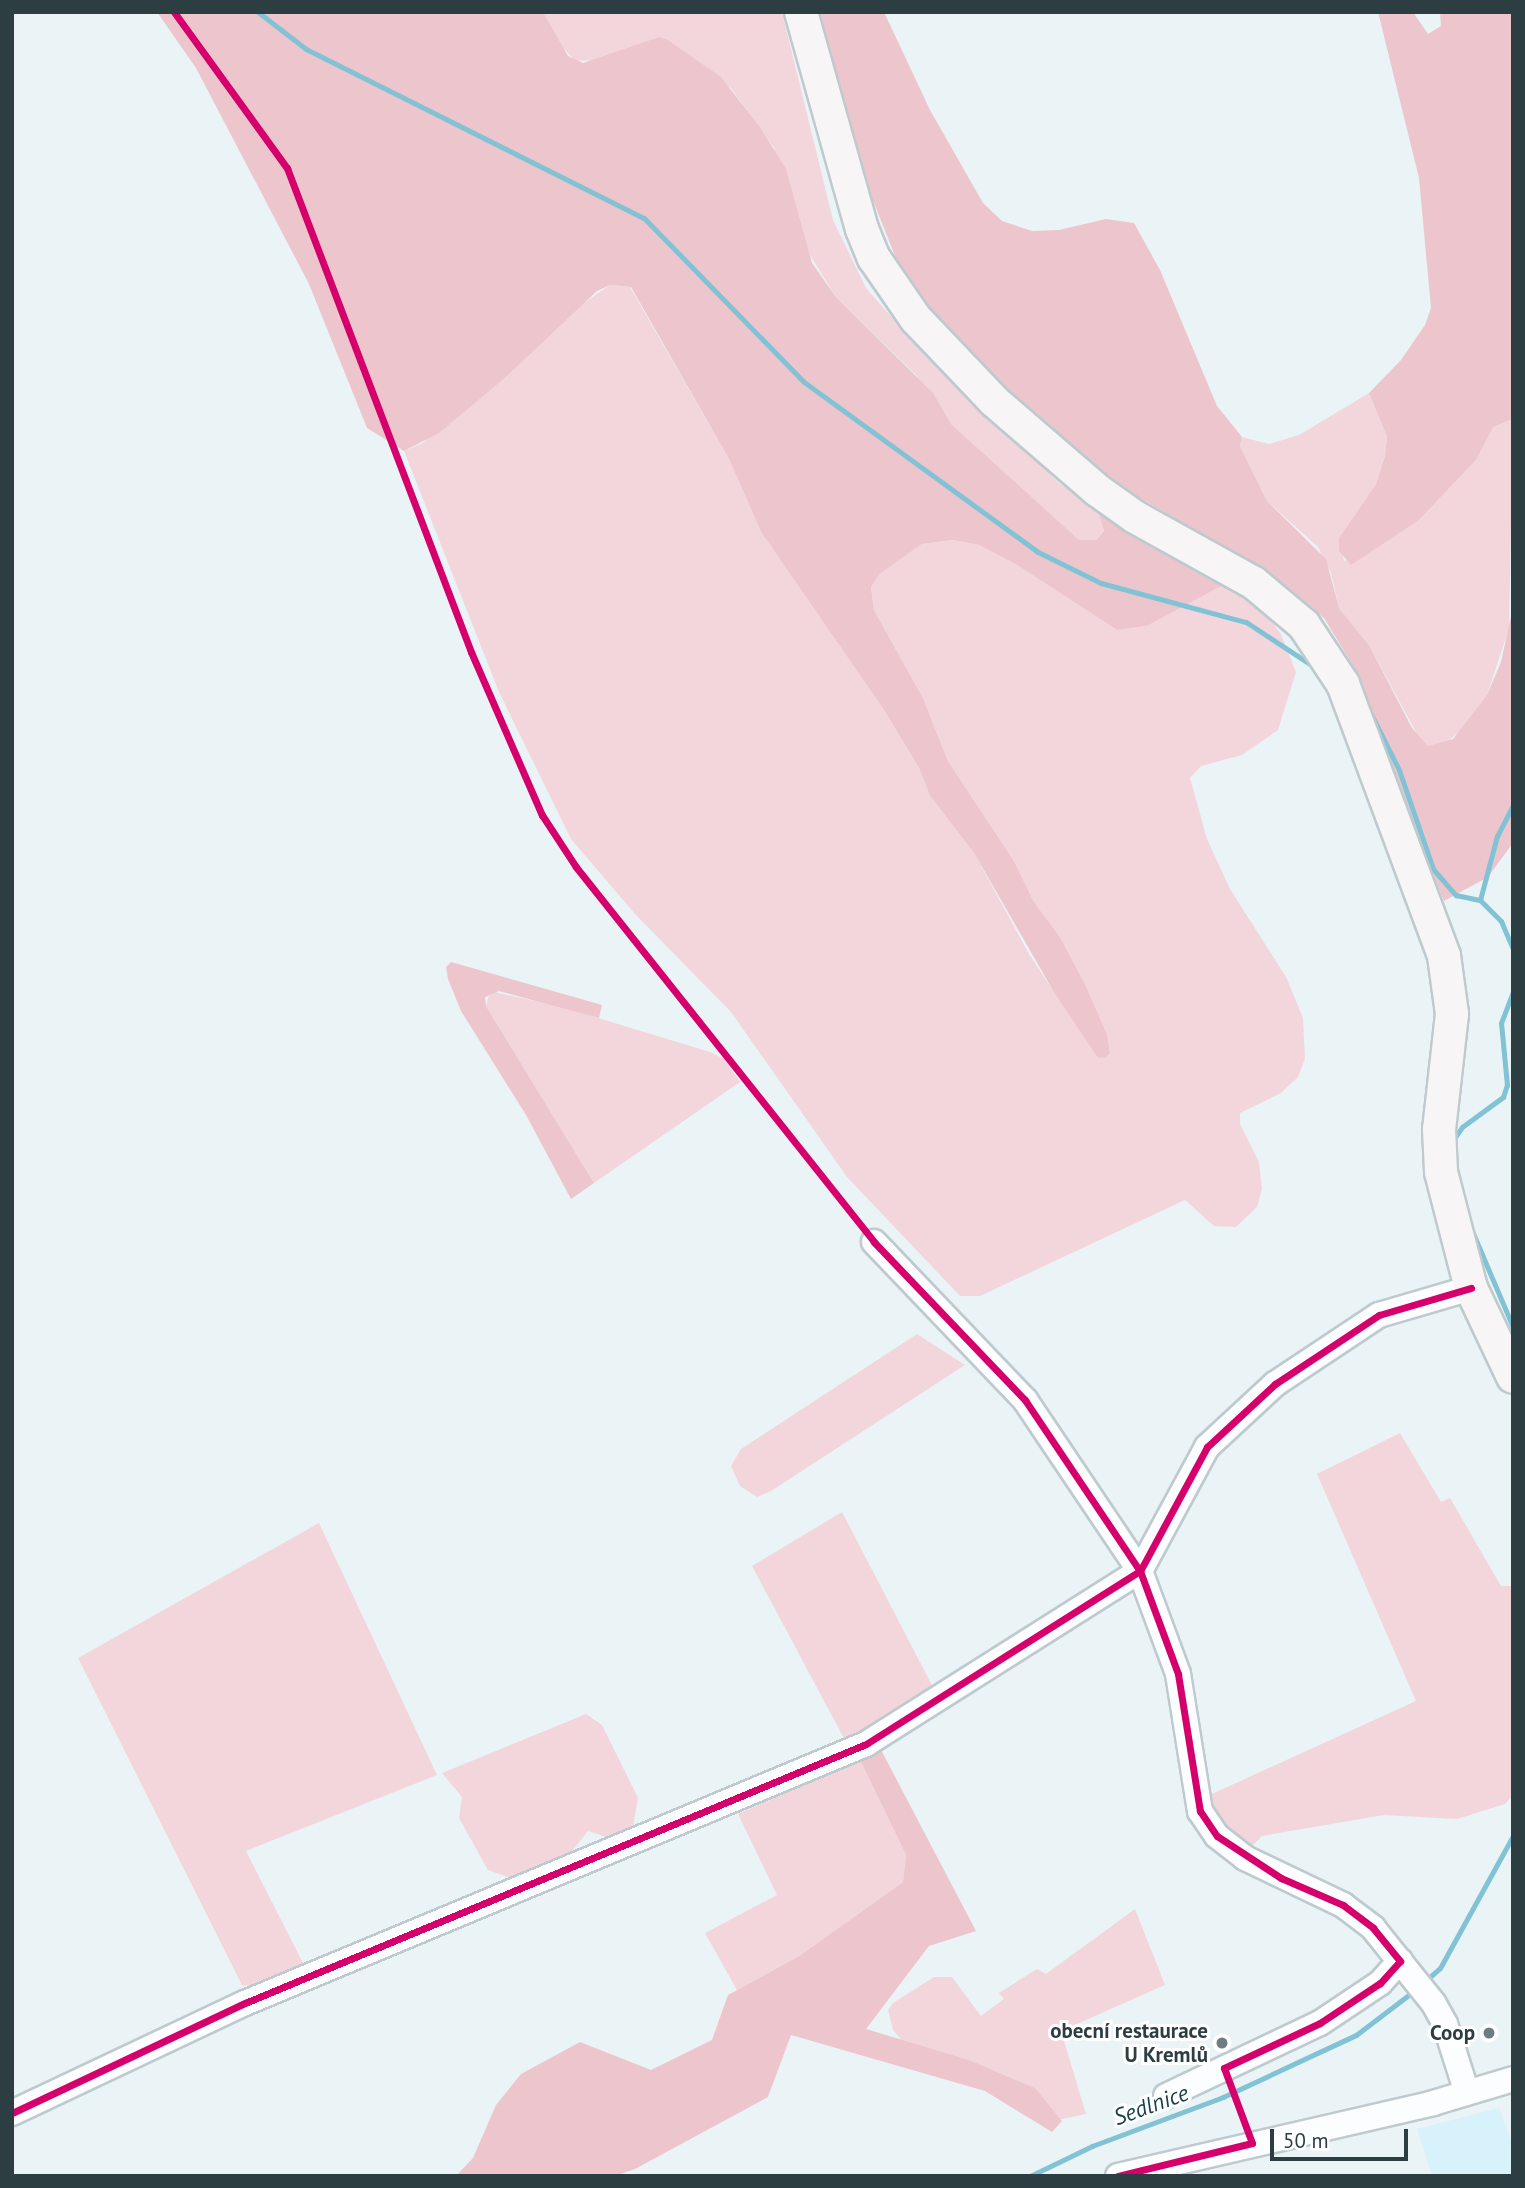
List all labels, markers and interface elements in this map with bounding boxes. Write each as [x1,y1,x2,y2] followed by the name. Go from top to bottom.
[1050,2018,1208,2068] place label: obecní restaurace U Kremlů
[1430,2020,1475,2046] place label: Coop
[1481,2025,1497,2041] marker: Coop
[1214,2035,1230,2051] marker: obecní restaurace U Kremlů
[1110,2079,1192,2131] water label: Sedlnice
[1273,2114,1411,2158] scale bar
[1283,2127,1329,2154] text: 50 m

